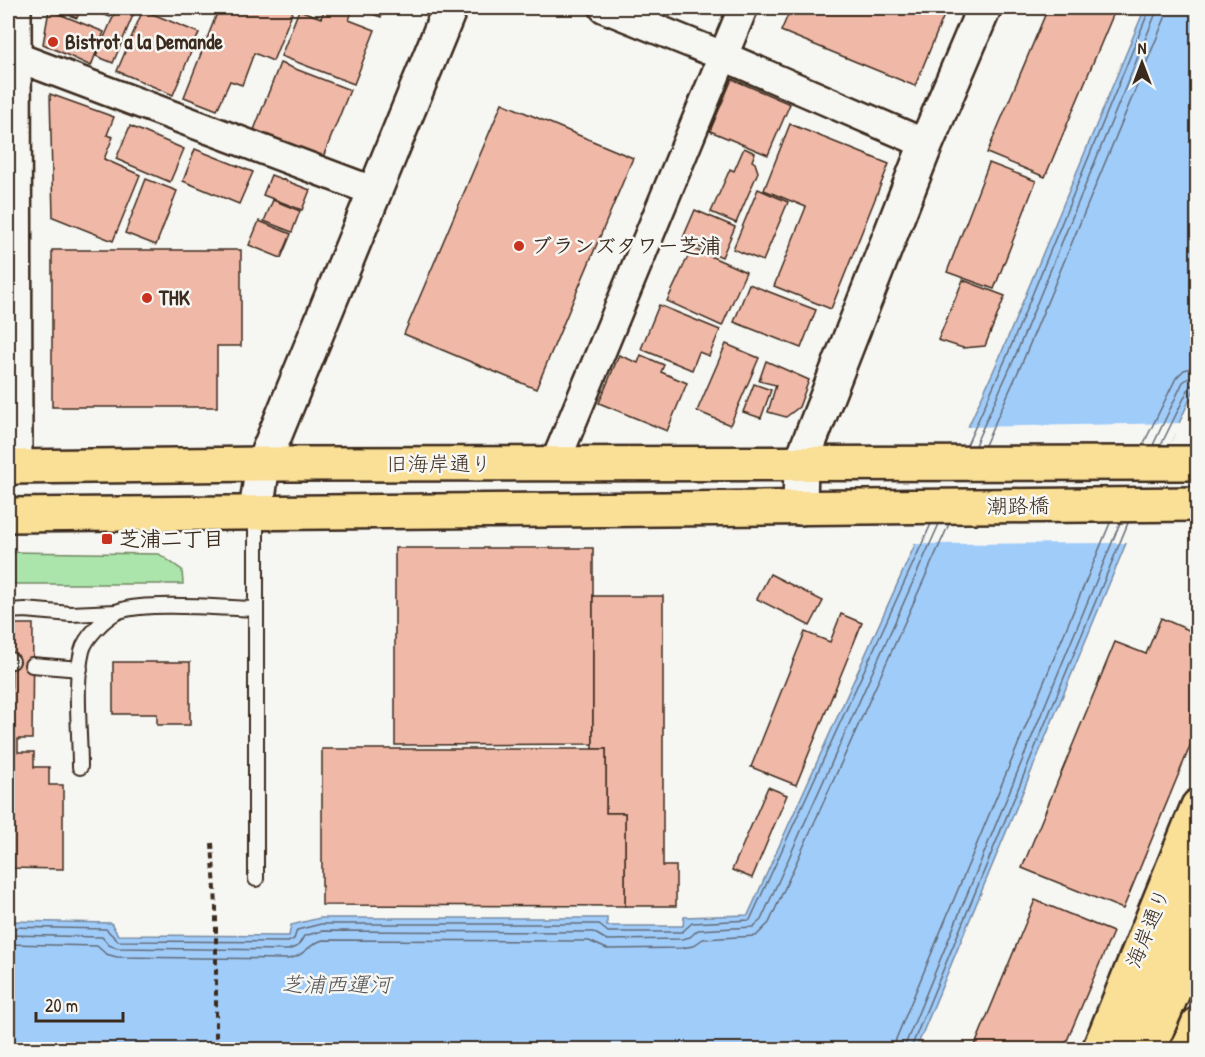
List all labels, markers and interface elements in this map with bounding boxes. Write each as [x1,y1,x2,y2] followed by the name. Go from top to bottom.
[65,27,223,56] place label: Bistrot a la Demande
[1112,33,1172,93] north arrow
[46,35,60,49] marker: Bistrot a la Demande
[1138,37,1147,59] text: N
[531,231,721,260] place label: ブランズタワー芝浦
[512,239,526,253] marker: ブランズタワー芝浦
[158,283,190,312] place label: THK
[140,291,154,305] marker: THK
[387,449,492,478] street label: 旧海岸通り
[986,490,1050,521] street label: 潮路橋
[119,524,224,553] place label: 芝浦二丁目
[100,532,114,546] marker: 芝浦二丁目
[1118,883,1177,972] street label: 海岸通り
[281,969,394,999] water label: 芝浦西運河
[36,985,123,1023] scale bar
[45,993,78,1018] text: 20 m

